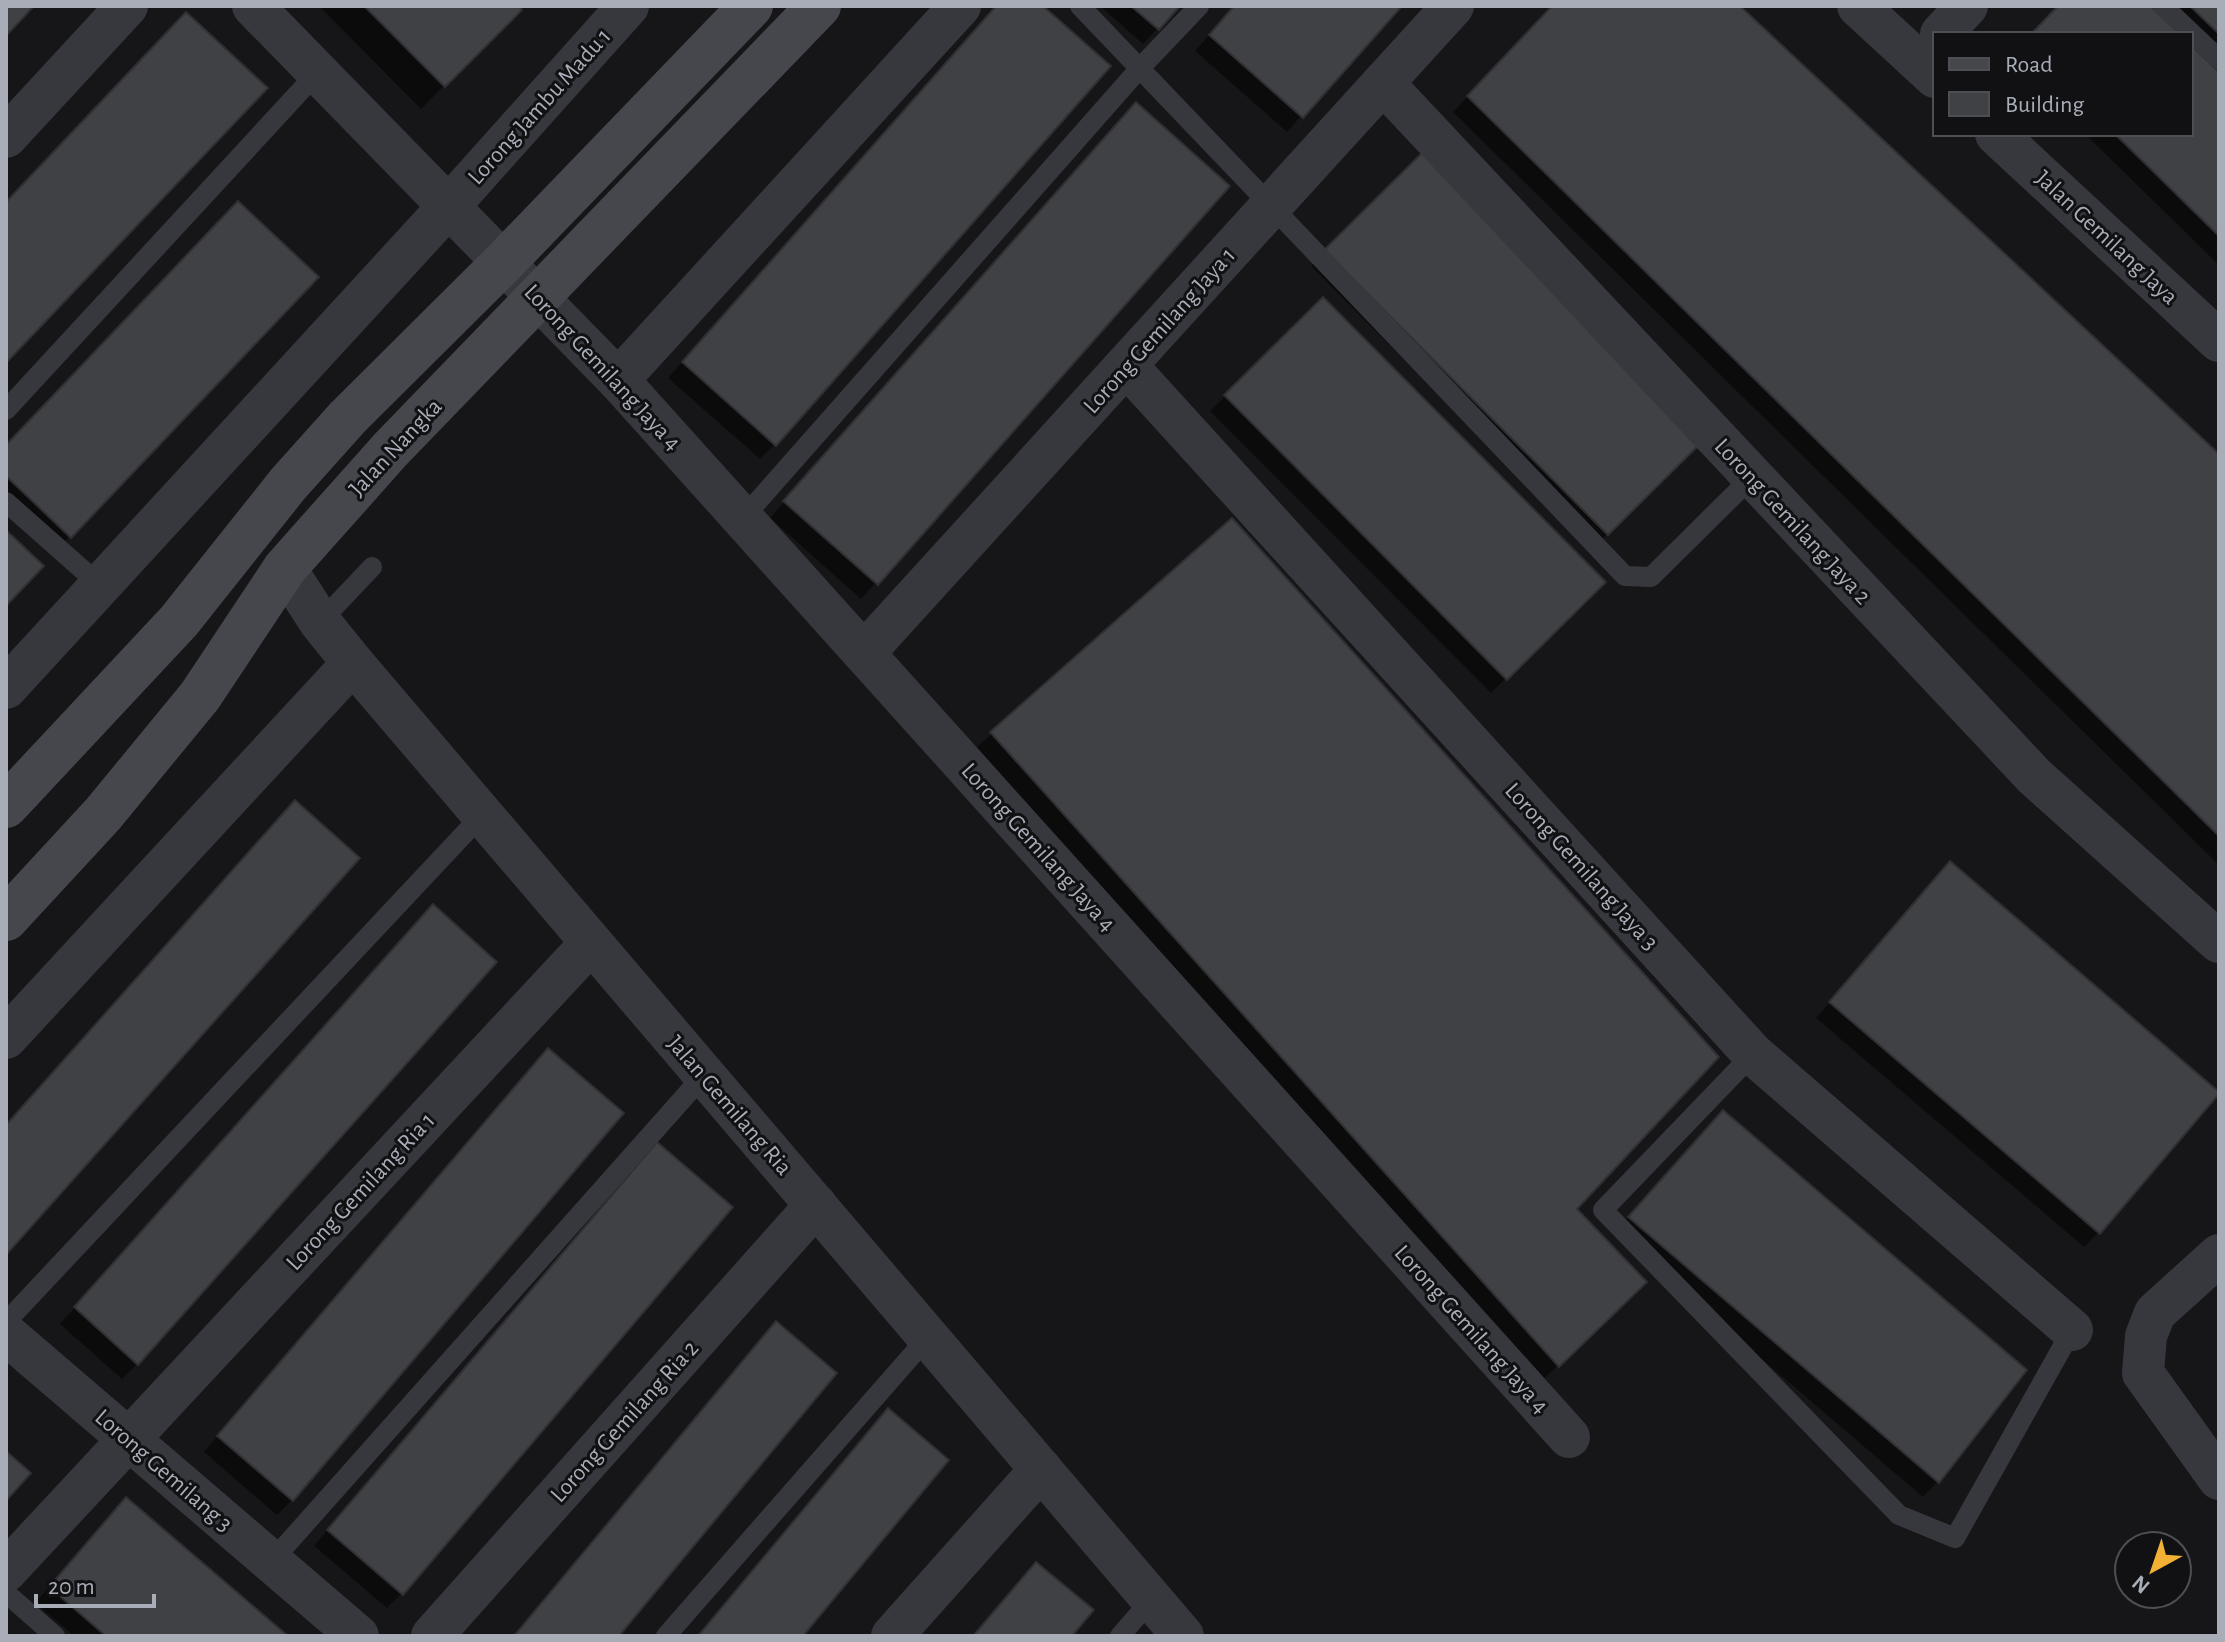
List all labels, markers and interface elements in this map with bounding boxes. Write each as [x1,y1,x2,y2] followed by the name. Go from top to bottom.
[464,24,616,189] street label: Lorong Jambu Madu 1
[1933,32,2193,136] legend
[2005,53,2053,77] text: Road
[2005,93,2084,117] text: Building
[2031,166,2182,309] street label: Jalan Gemilang Jaya
[1079,243,1240,418] street label: Lorong Gemilang Jaya 1
[519,280,685,455] street label: Lorong Gemilang Jaya 4
[345,394,447,501] street label: Jalan Nangka
[1710,434,1875,609] street label: Lorong Gemilang Jaya 2
[957,759,1120,937] street label: Lorong Gemilang Jaya 4
[1500,778,1662,955] street label: Lorong Gemilang Jaya 3
[662,1031,796,1180] street label: Jalan Gemilang Ria
[282,1108,440,1275] street label: Lorong Gemilang Ria 1
[1390,1241,1553,1419] street label: Lorong Gemilang Jaya 4
[546,1336,703,1507] street label: Lorong Gemilang Ria 2
[90,1405,237,1537] street label: Lorong Gemilang 3
[2113,1530,2193,1610] north arrow
[36,1558,154,1608] scale bar
[2128,1571,2154,1598] text: N
[48,1575,95,1599] text: 20 m

